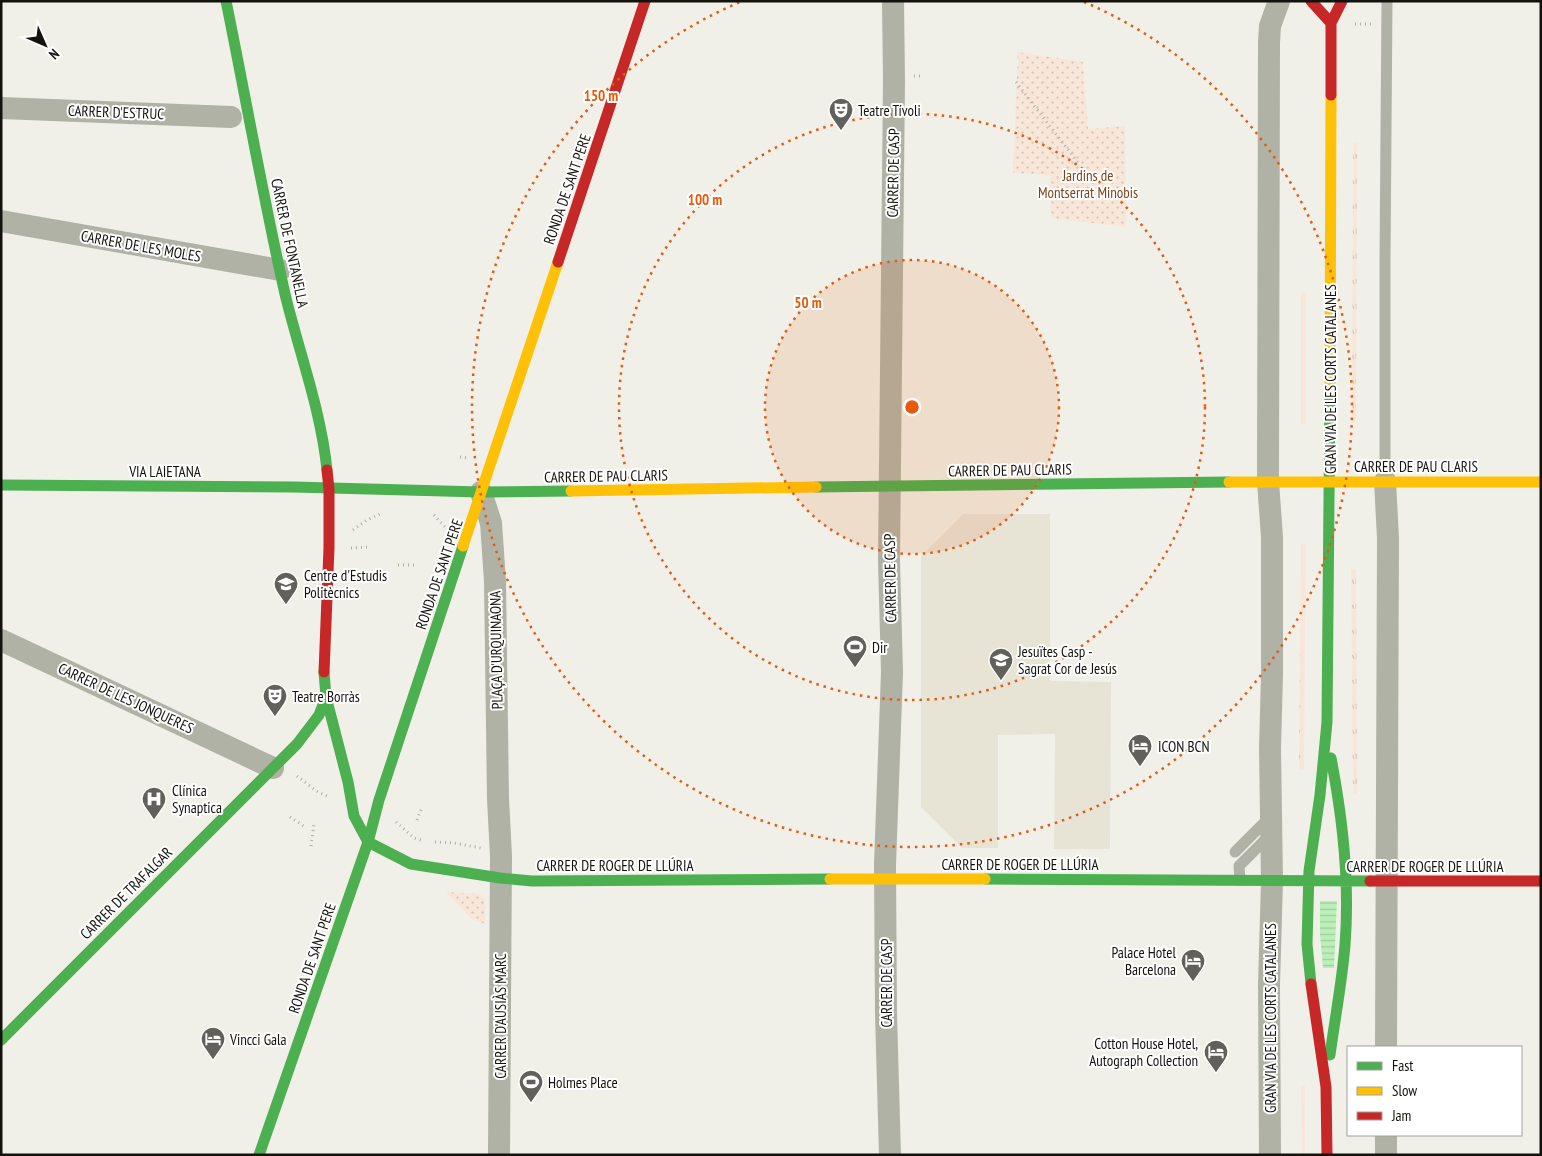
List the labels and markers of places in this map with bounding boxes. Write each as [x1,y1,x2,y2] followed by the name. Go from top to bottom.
[828,97,854,131] theatre icon: Teatre Tívoli
[858,101,921,120] place label: Teatre Tívoli
[903,398,921,416] centre of rings
[304,566,387,602] place label: Centre d'Estudis Politècnics
[273,571,299,605] school or university icon: Centre d'Estudis Politècnics
[842,634,868,668] sports icon: Dir
[872,638,888,657] place label: Dir
[1017,642,1117,678] place label: Jesuïtes Casp - Sagrat Cor de Jesús
[988,647,1014,681] school or university icon: Jesuïtes Casp - Sagrat Cor de Jesús
[262,683,288,717] theatre icon: Teatre Borràs
[292,687,360,706] place label: Teatre Borràs
[1127,733,1153,767] hotel icon: ICON BCN
[1158,737,1210,756] place label: ICON BCN
[172,781,222,817] place label: Clínica Synaptica
[141,786,167,820] hospital icon: Clínica Synaptica
[1111,943,1177,979] place label: Palace Hotel Barcelona
[1180,948,1206,982] hotel icon: Palace Hotel Barcelona
[200,1026,226,1060] hotel icon: Vincci Gala
[229,1030,287,1049] place label: Vincci Gala
[1089,1034,1198,1070] place label: Cotton House Hotel, Autograph Collection
[1203,1039,1229,1073] hotel icon: Cotton House Hotel, Autograph Collection
[518,1069,544,1103] sports icon: Holmes Place
[548,1073,618,1092] place label: Holmes Place

